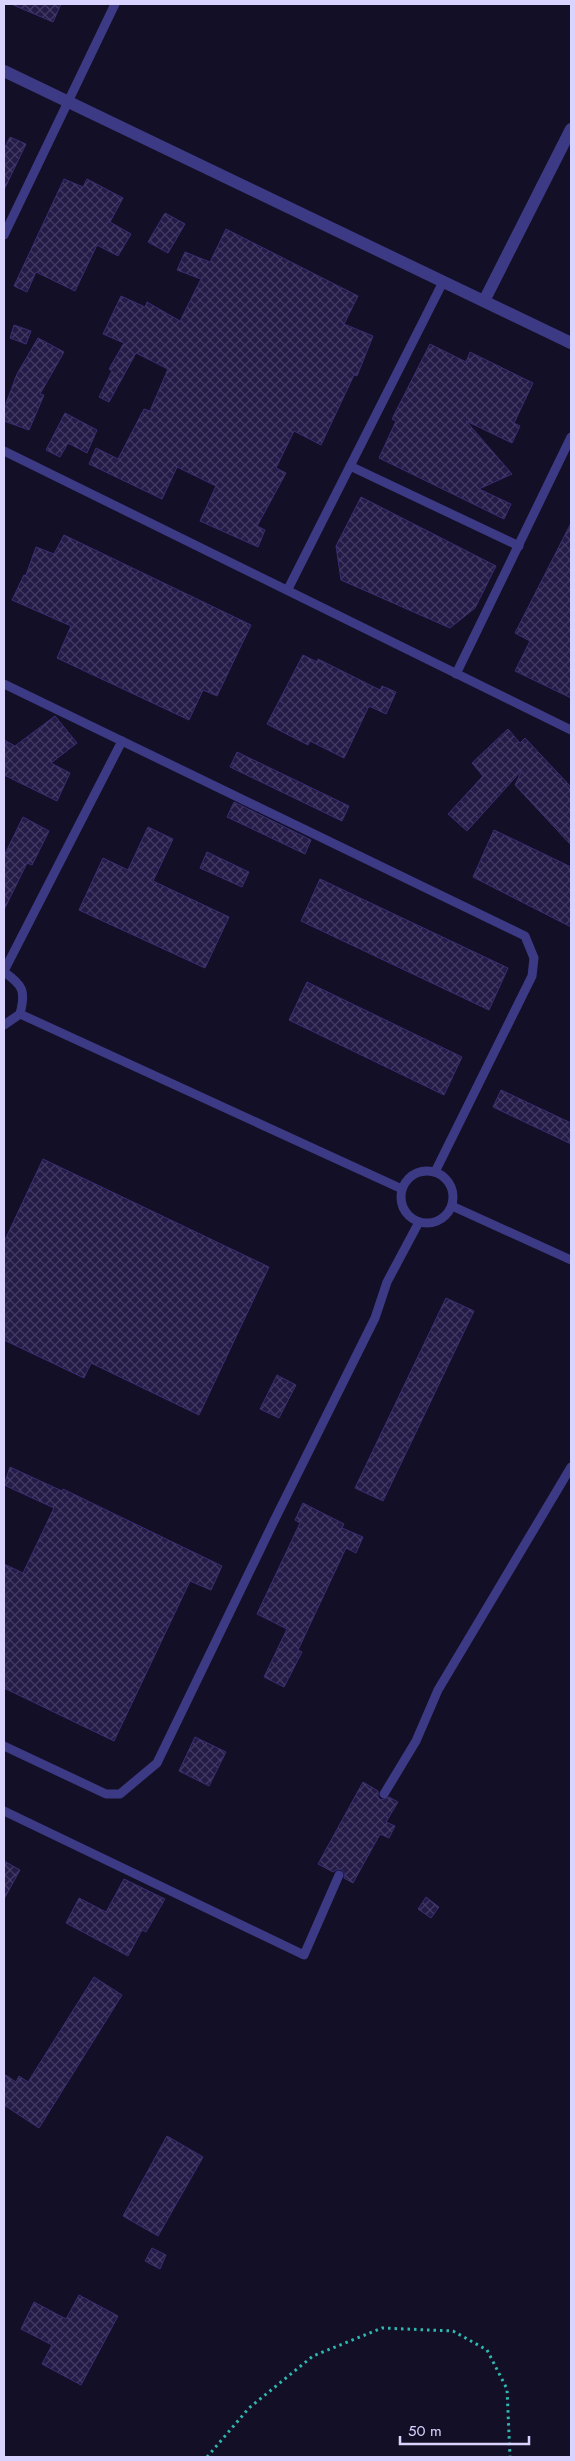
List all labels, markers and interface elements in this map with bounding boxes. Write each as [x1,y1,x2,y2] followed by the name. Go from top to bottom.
[400,2414,529,2446] scale bar
[408,2420,442,2442] text: 50 m

